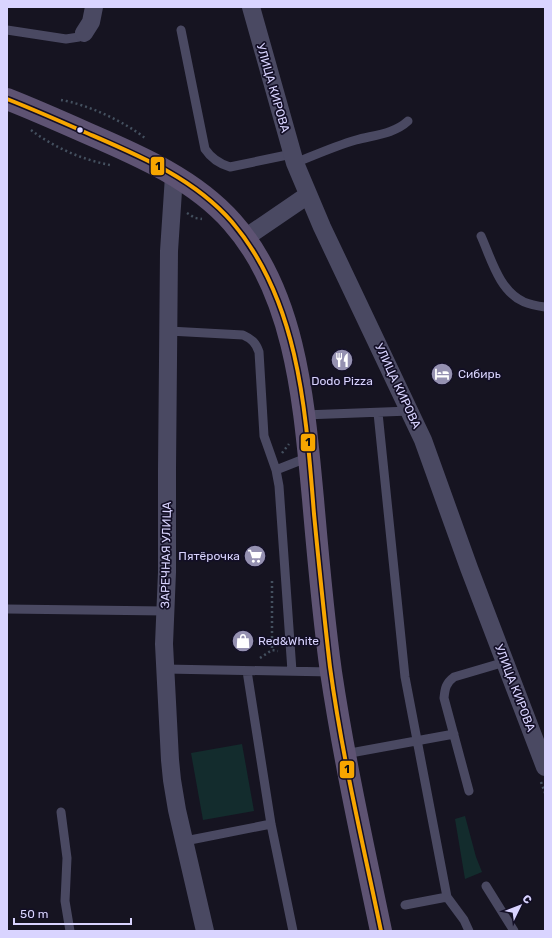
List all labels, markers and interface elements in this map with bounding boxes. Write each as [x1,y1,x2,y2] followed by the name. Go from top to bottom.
[254,42,292,134] street label: УЛИЦА КИРОВА
[75,125,85,135] unlabelled marker
[150,156,165,176] line badge: 1
[155,160,161,173] text: 1
[372,341,424,431] street label: УЛИЦА КИРОВА
[329,347,355,373] restaurant icon: Dodo Pizza
[429,361,455,387] hotel icon: Сибирь
[458,367,501,381] place label: Сибирь
[311,374,373,388] place label: Dodo Pizza
[300,433,316,452] line badge: 1
[305,436,311,449] text: 1
[158,502,174,608] street label: ЗАРЕЧНАЯ УЛИЦА
[242,543,268,569] supermarket icon: Пятёрочка
[178,549,240,563] place label: Пятёрочка
[230,628,256,654] shop icon: Red&White
[258,634,319,648] place label: Red&White
[492,642,538,734] street label: УЛИЦА КИРОВА
[339,760,355,779] line badge: 1
[344,763,350,776] text: 1
[500,886,540,926] north arrow
[520,892,535,907] text: С
[14,900,131,926] scale bar
[20,907,48,921] text: 50 m

